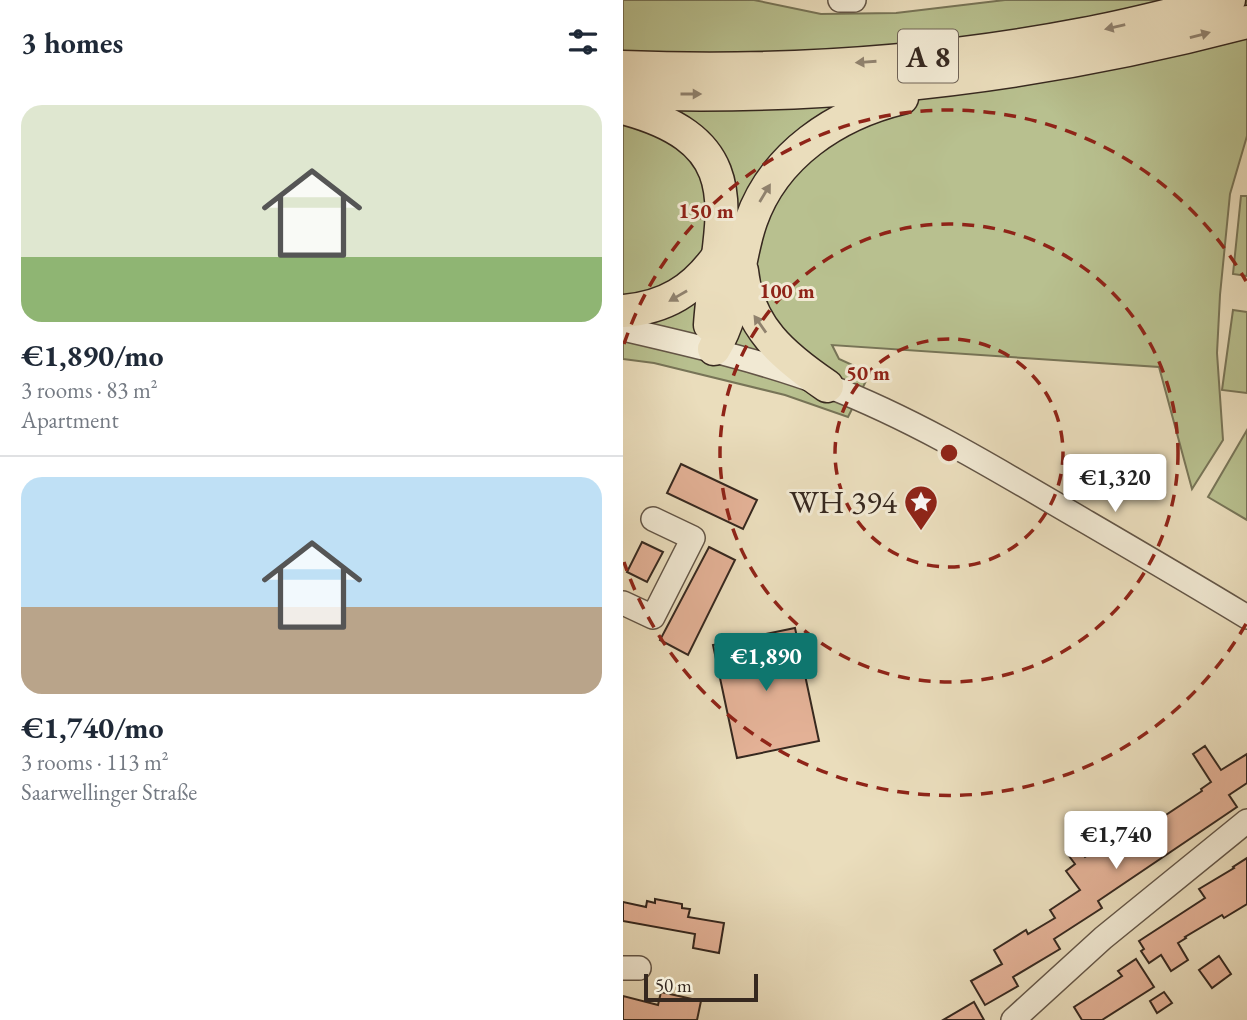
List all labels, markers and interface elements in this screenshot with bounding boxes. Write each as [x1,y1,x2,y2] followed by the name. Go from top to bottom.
[1104,22,1126,33] one-way arrow
[21,23,123,62] text: 3 homes
[564,23,602,61] icon: filters
[1189,29,1211,40] one-way arrow
[898,30,958,82] road number: A 8
[854,57,876,68] one-way arrow
[680,88,702,100] one-way arrow
[249,150,375,276] icon: home
[759,183,771,202] one-way arrow
[678,197,734,224] text: 150 m
[759,277,815,304] text: 100 m
[668,290,687,302] one-way arrow
[753,315,767,333] one-way arrow
[21,336,164,375] text: €1,890/mo
[846,359,890,386] text: 50 m
[21,375,158,405] text: 3 rooms · 83 m²
[21,405,119,435] text: Apartment
[937,441,961,465] centre of rings
[1058,454,1172,514] pin: €1,320
[1079,462,1151,492] text: €1,320
[789,481,898,523] place label: WH 394
[902,483,940,532] place icon: WH 394
[249,522,375,648] icon: home
[709,634,823,693] pin: €1,890
[730,641,802,671] text: €1,890
[21,708,164,747] text: €1,740/mo
[21,747,169,777] text: 3 rooms · 113 m²
[21,777,197,807] text: Saarwellinger Straße
[1059,812,1173,871] pin: €1,740
[1080,819,1152,849] text: €1,740
[644,971,758,1003] scale bar
[655,973,692,998] text: 50 m

